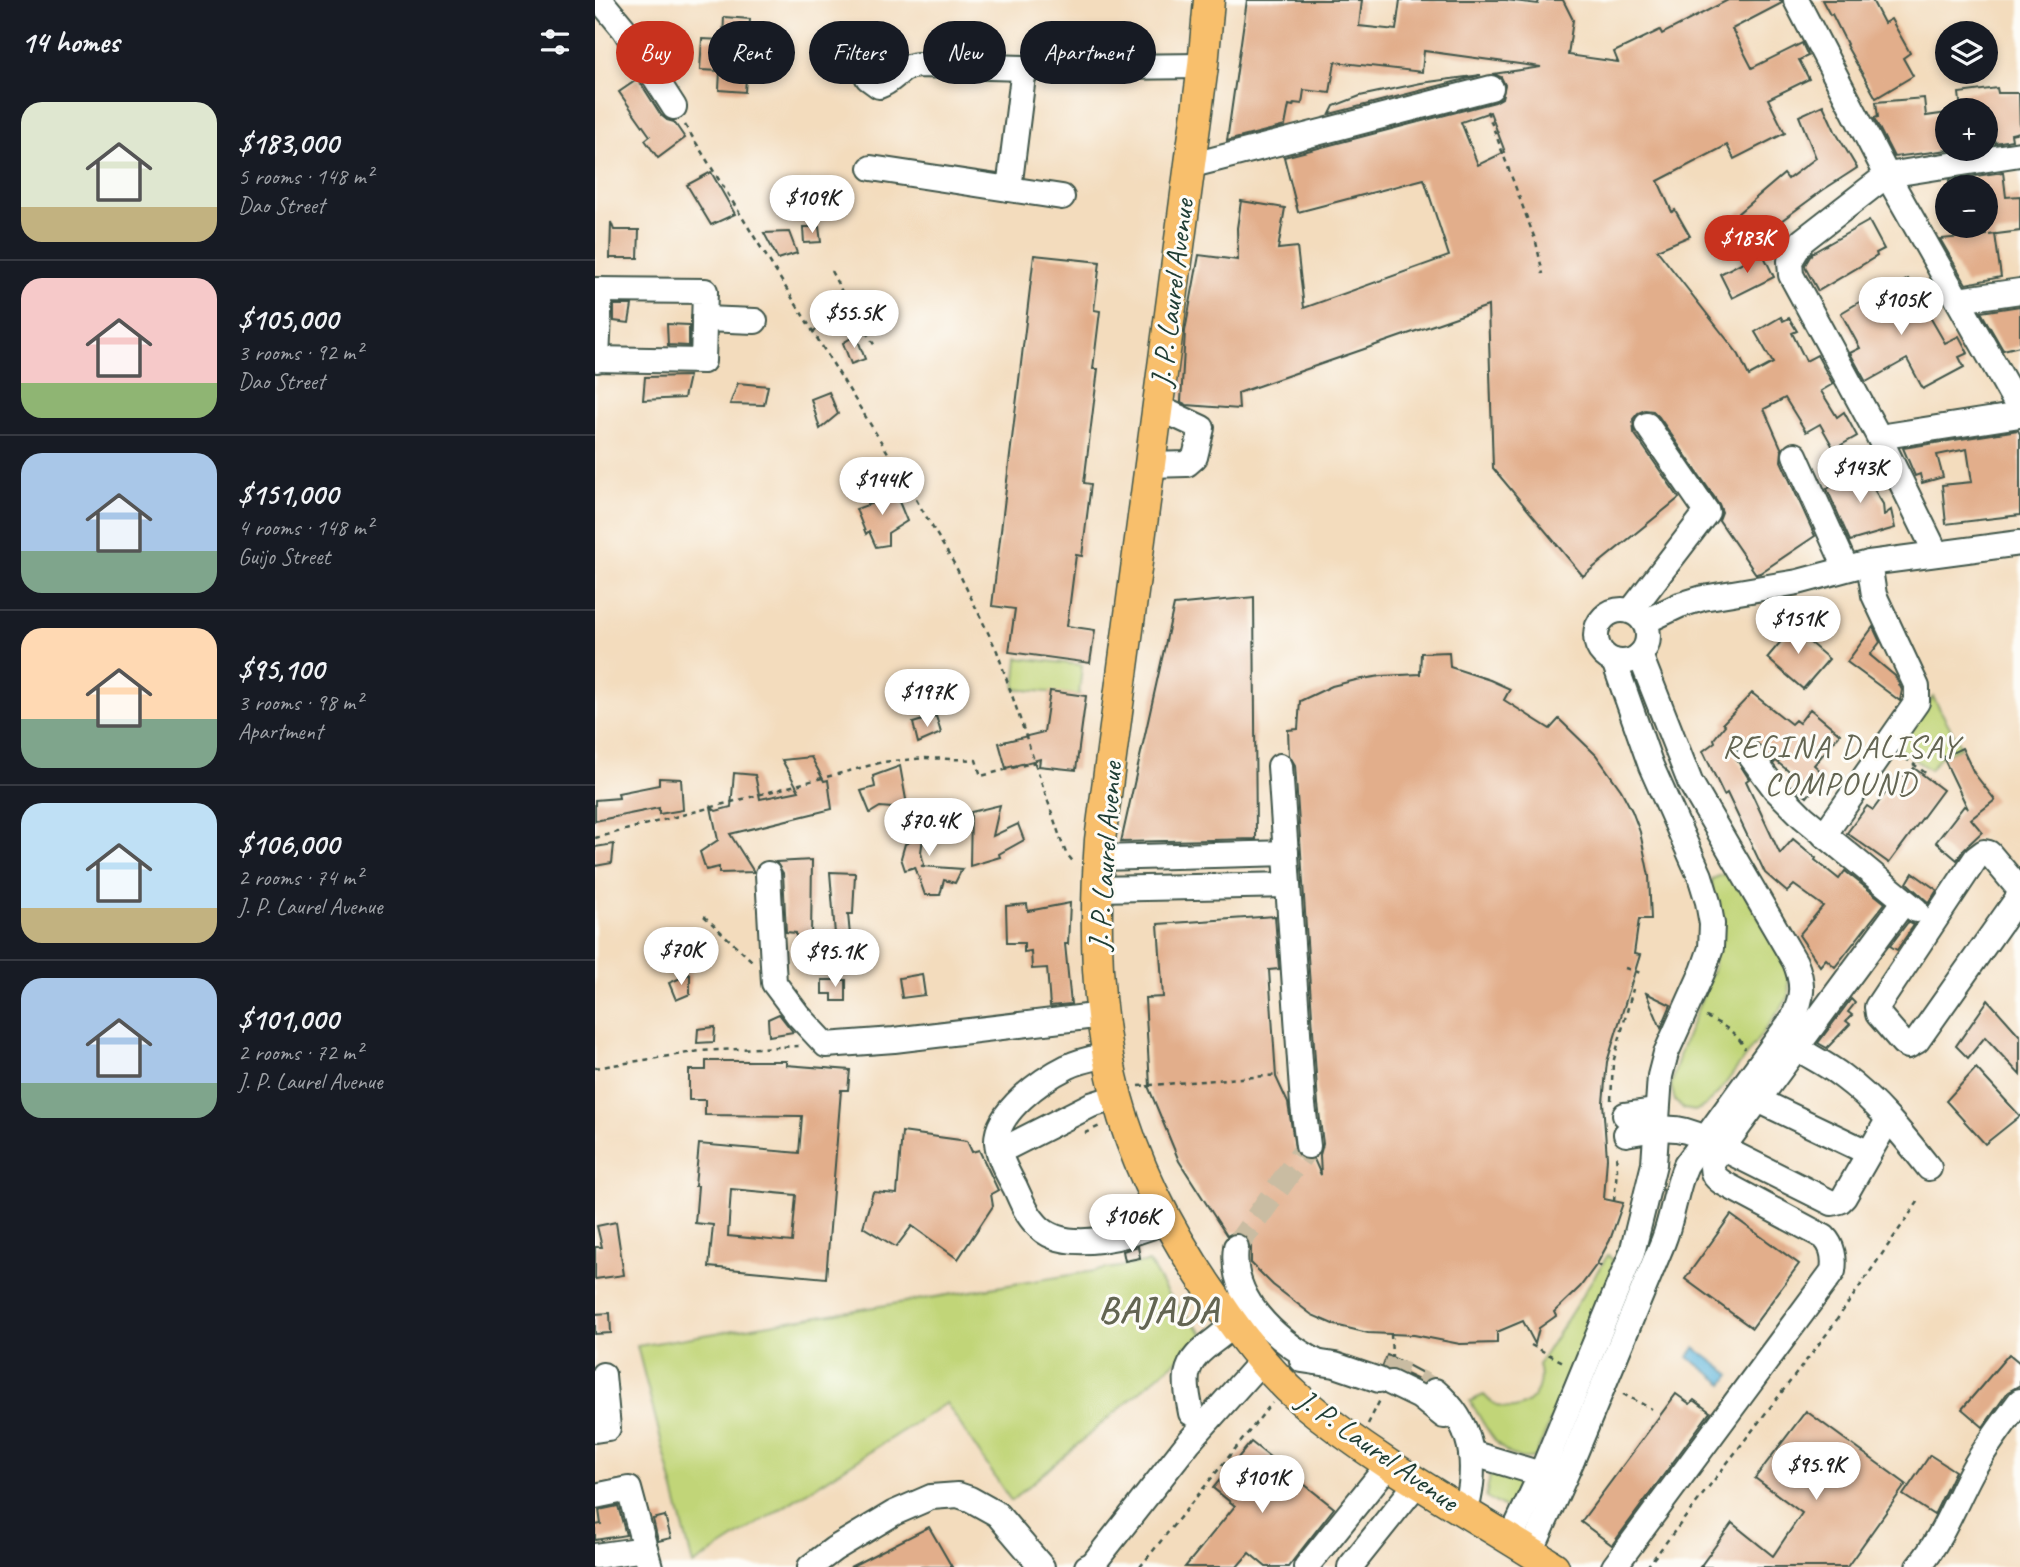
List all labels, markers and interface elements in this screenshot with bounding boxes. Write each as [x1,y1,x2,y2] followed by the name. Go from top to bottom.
[616,21,694,84] chip: Buy
[708,21,795,84] chip: Rent
[809,21,909,84] chip: Filters
[923,21,1006,84] chip: New
[1020,21,1156,84] chip: Apartment
[1935,21,1998,238] map controls
[1935,21,1998,84] button: layers
[21,23,119,61] text: 14 homes
[536,23,574,61] icon: filters
[1935,98,1998,161] button: +
[238,124,338,162] text: $183,000
[77,130,161,214] icon: home
[238,162,373,191] text: 5 rooms · 148 m²
[1935,175,1998,238] button: −
[763,176,861,235] pin: $109K
[786,183,838,212] text: $109K
[238,191,325,220] text: Dao Street
[1141,195,1203,391] street label: J. P. Laurel Avenue
[1698,216,1796,275] pin: $183K
[1720,223,1774,252] text: $183K
[1852,278,1950,337] pin: $105K
[1875,285,1927,314] text: $105K
[797,290,911,350] pin: $55.5K
[826,298,882,327] text: $55.5K
[238,300,338,338] text: $105,000
[77,306,161,390] icon: home
[238,338,362,367] text: 3 rooms · 92 m²
[238,367,325,396] text: Dao Street
[1811,446,1909,505] pin: $143K
[1833,453,1887,482] text: $143K
[833,458,931,517] pin: $144K
[855,465,909,494] text: $144K
[238,475,338,513] text: $151,000
[77,481,161,565] icon: home
[238,513,373,542] text: 4 rooms · 148 m²
[238,542,330,571] text: Guijo Street
[1749,596,1847,656] pin: $151K
[1772,604,1824,633] text: $151K
[238,650,324,688] text: $95,100
[77,656,161,740] icon: home
[878,670,976,729] pin: $197K
[901,677,953,706] text: $197K
[238,688,362,717] text: 3 rooms · 98 m²
[238,717,323,746] text: Apartment
[1722,726,1964,804] district label: REGINA DALISAY COMPOUND
[1079,758,1131,953] street label: J. P. Laurel Avenue
[872,798,986,858] pin: $70.4K
[900,806,958,835] text: $70.4K
[238,825,339,863] text: $106,000
[77,831,161,915] icon: home
[238,863,362,892] text: 2 rooms · 74 m²
[238,892,383,921] text: J. P. Laurel Avenue
[640,928,722,987] pin: $70K
[778,930,892,989] pin: $95.1K
[660,935,702,964] text: $70K
[807,937,864,966] text: $95.1K
[238,1000,338,1038] text: $101,000
[77,1006,161,1090] icon: home
[238,1038,362,1067] text: 2 rooms · 72 m²
[238,1067,383,1096] text: J. P. Laurel Avenue
[1083,1194,1181,1254] pin: $106K
[1105,1202,1159,1231] text: $106K
[1098,1286,1221,1333] district label: BAJADA
[1288,1379,1468,1521] street label: J. P. Laurel Avenue
[1759,1442,1873,1502] pin: $95.9K
[1788,1450,1844,1479] text: $95.9K
[1213,1456,1311,1515] pin: $101K
[1235,1463,1289,1492] text: $101K

